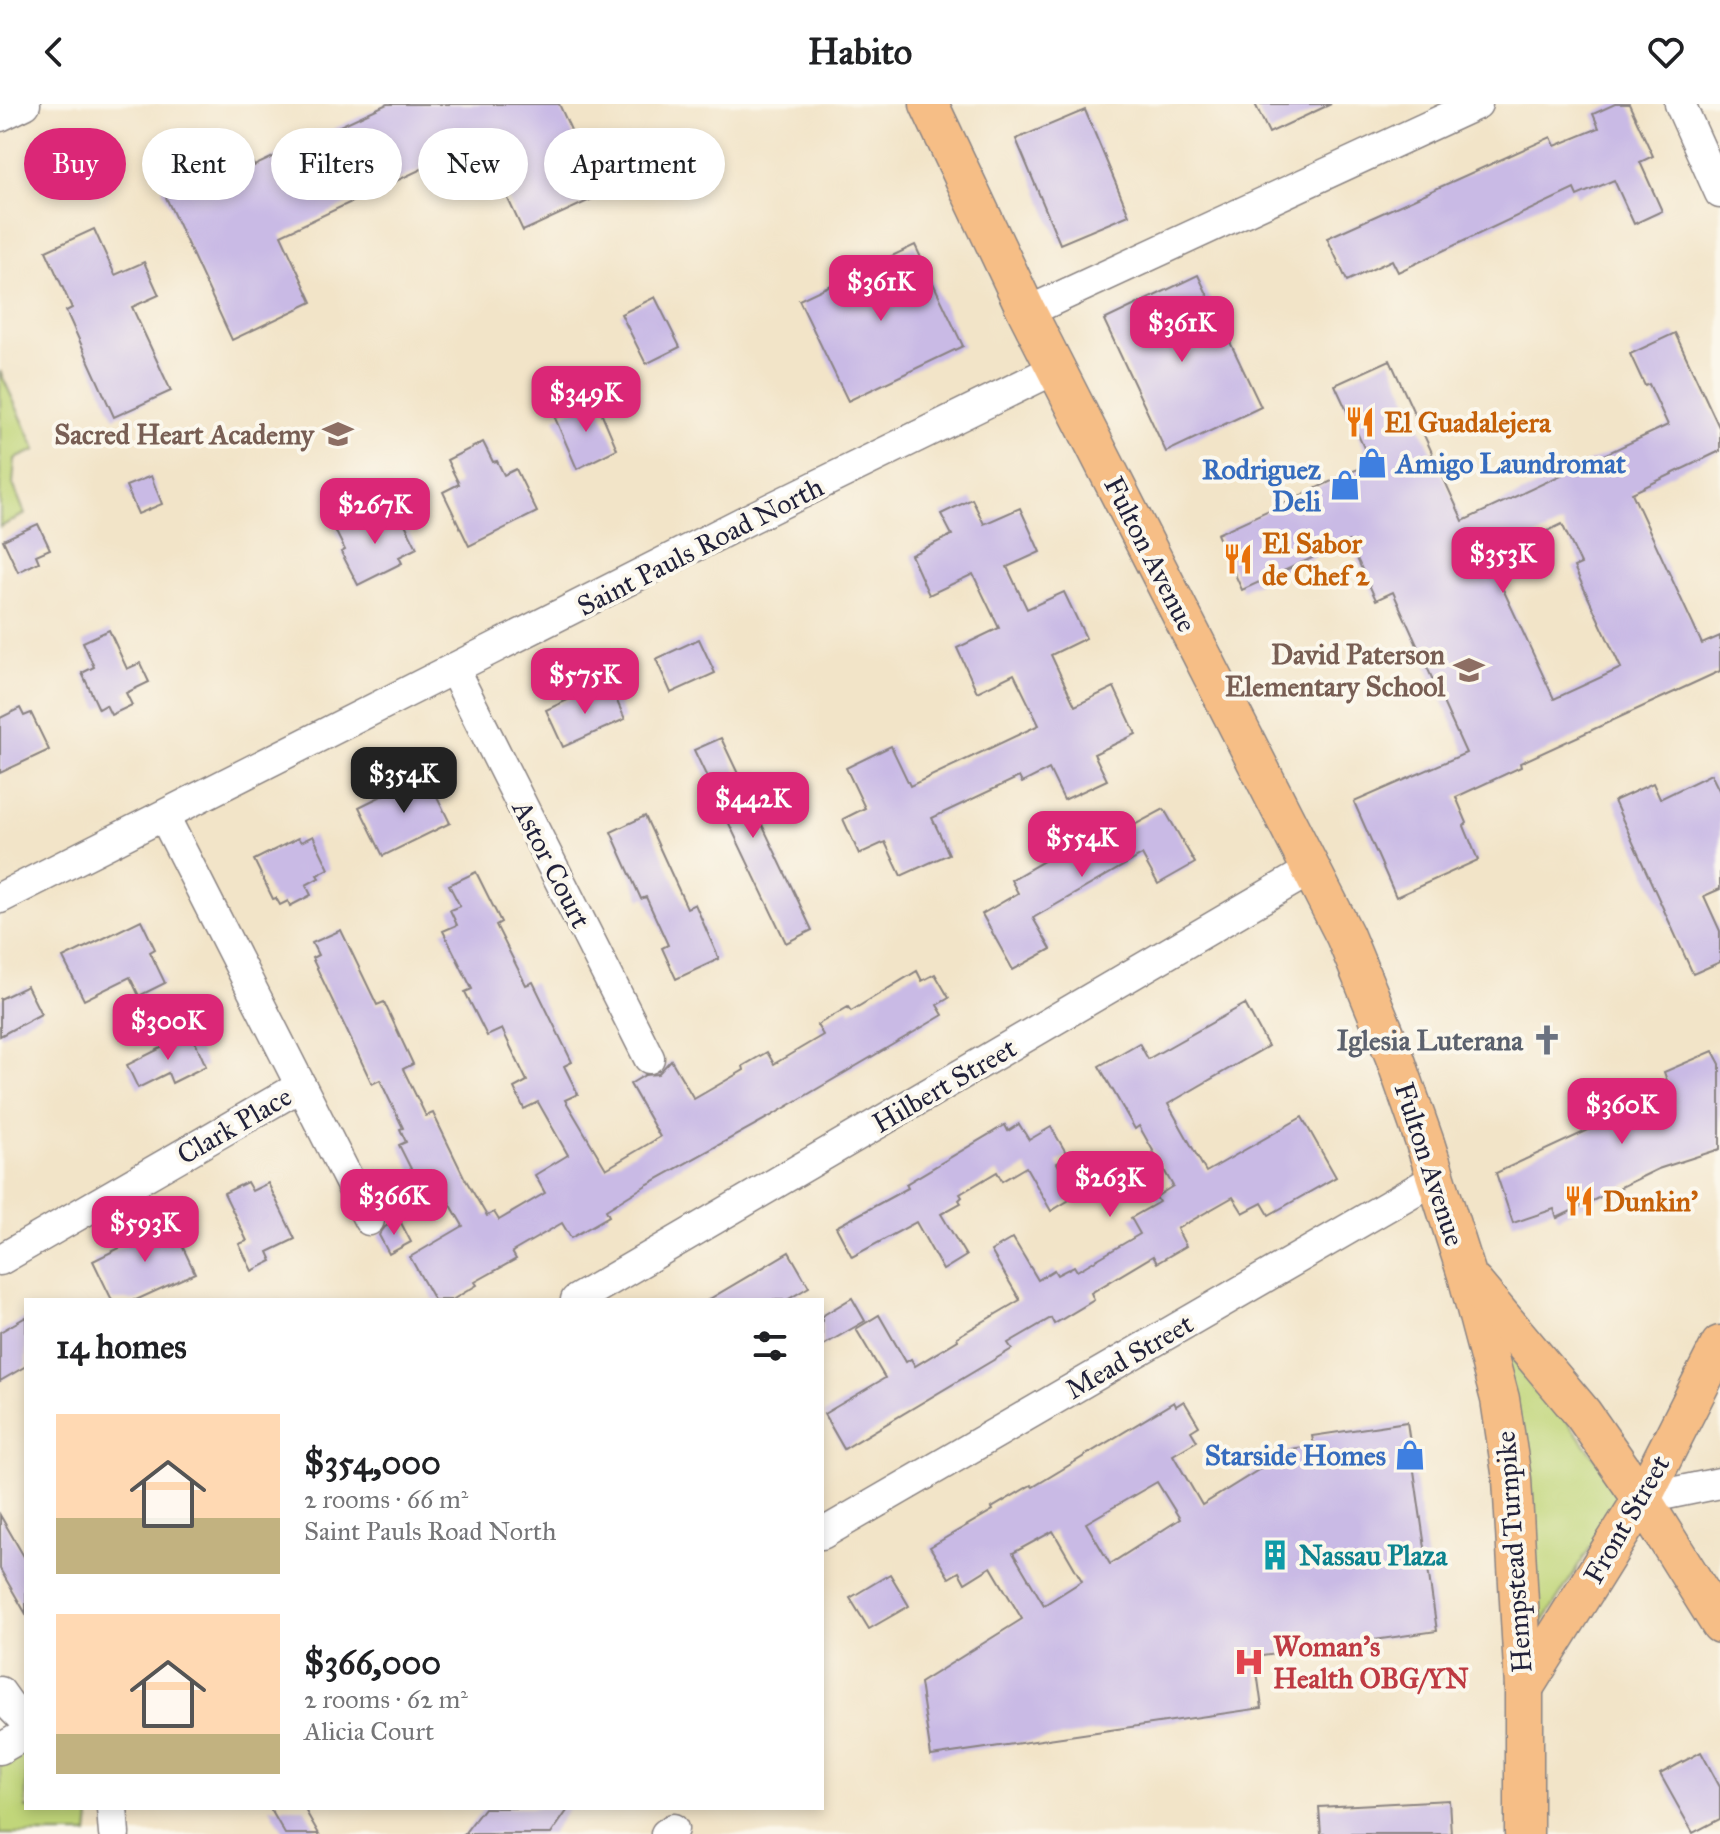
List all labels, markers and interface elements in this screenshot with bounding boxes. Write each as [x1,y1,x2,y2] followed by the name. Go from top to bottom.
[32,30,76,74] icon: back
[808,30,912,74] text: Habito
[1644,30,1688,74] icon: heart
[24,128,126,200] chip: Buy
[142,128,255,200] chip: Rent
[271,128,402,200] chip: Filters
[418,128,528,200] chip: New
[544,128,725,200] chip: Apartment
[825,255,937,323] pin: $361K
[847,265,915,297] text: $361K
[1126,296,1238,364] pin: $361K
[1148,306,1216,338] text: $361K
[530,366,642,434] pin: $349K
[550,376,622,408] text: $349K
[1343,405,1377,439] restaurant icon: El Guadalejera
[1384,405,1552,440] place label: El Guadalejera
[54,417,315,452] place label: Sacred Heart Academy
[321,417,355,451] school or university icon: Sacred Heart Academy
[1355,446,1389,480] shop icon: Amigo Laundromat
[1394,446,1626,481] place label: Amigo Laundromat
[1202,452,1321,519] place label: Rodriguez Deli
[1328,468,1362,502] shop icon: Rodriguez Deli
[571,469,830,624] street label: Saint Pauls Road North
[1096,471,1205,638] street label: Fulton Avenue
[319,478,431,546] pin: $267K
[338,488,412,520] text: $267K
[1262,526,1370,593] place label: El Sabor de Chef 2
[1447,527,1559,595] pin: $353K
[1470,537,1536,569] text: $353K
[1221,542,1255,576] restaurant icon: El Sabor de Chef 2
[1225,637,1445,704] place label: David Paterson Elementary School
[529,648,641,716] pin: $575K
[1452,653,1486,687] school or university icon: David Paterson Elementary School
[549,658,621,690] text: $575K
[348,747,460,815] pin: $354K
[369,757,439,789] text: $354K
[697,772,809,840] pin: $442K
[715,782,791,814] text: $442K
[504,794,599,934] street label: Astor Court
[1026,811,1138,879] pin: $554K
[1046,821,1118,853] text: $554K
[112,994,224,1062] pin: $300K
[131,1004,205,1036] text: $300K
[1337,1023,1524,1058] place label: Iglesia Luterana
[1530,1023,1564,1057] church icon: Iglesia Luterana
[866,1030,1023,1141] street label: Hilbert Street
[1387,1078,1472,1250] street label: Fulton Avenue
[1566,1078,1678,1146] pin: $360K
[171,1079,298,1172] street label: Clark Place
[1586,1088,1658,1120] text: $360K
[1054,1151,1166,1219] pin: $263K
[1075,1161,1145,1193] text: $263K
[338,1169,450,1237] pin: $366K
[358,1179,430,1211] text: $366K
[1562,1184,1596,1218] restaurant icon: Dunkin'
[1603,1184,1698,1219] place label: Dunkin'
[89,1196,201,1264] pin: $593K
[110,1206,180,1238] text: $593K
[1059,1306,1199,1407] street label: Mead Street
[748,1324,792,1368] icon: filters
[56,1326,187,1367] text: 14 homes
[1488,1430,1539,1674] street label: Hempstead Turnpike
[1205,1438,1386,1473] place label: Starside Homes
[1393,1438,1427,1472] shop icon: Starside Homes
[304,1442,441,1483] text: $354,000
[120,1446,216,1542] icon: home
[1576,1449,1677,1590] street label: Front Street
[304,1483,468,1515] text: 2 rooms · 66 m²
[304,1515,556,1547] text: Saint Pauls Road North
[1258,1538,1292,1572] building icon: Nassau Plaza
[1299,1538,1449,1573] place label: Nassau Plaza
[1273,1629,1469,1696] place label: Woman’s Health OBG/YN
[304,1642,441,1683] text: $366,000
[1232,1645,1266,1679] hospital icon: Woman’s Health OBG/YN
[120,1646,216,1742] icon: home
[304,1683,468,1715] text: 2 rooms · 62 m²
[304,1715,434,1747] text: Alicia Court

